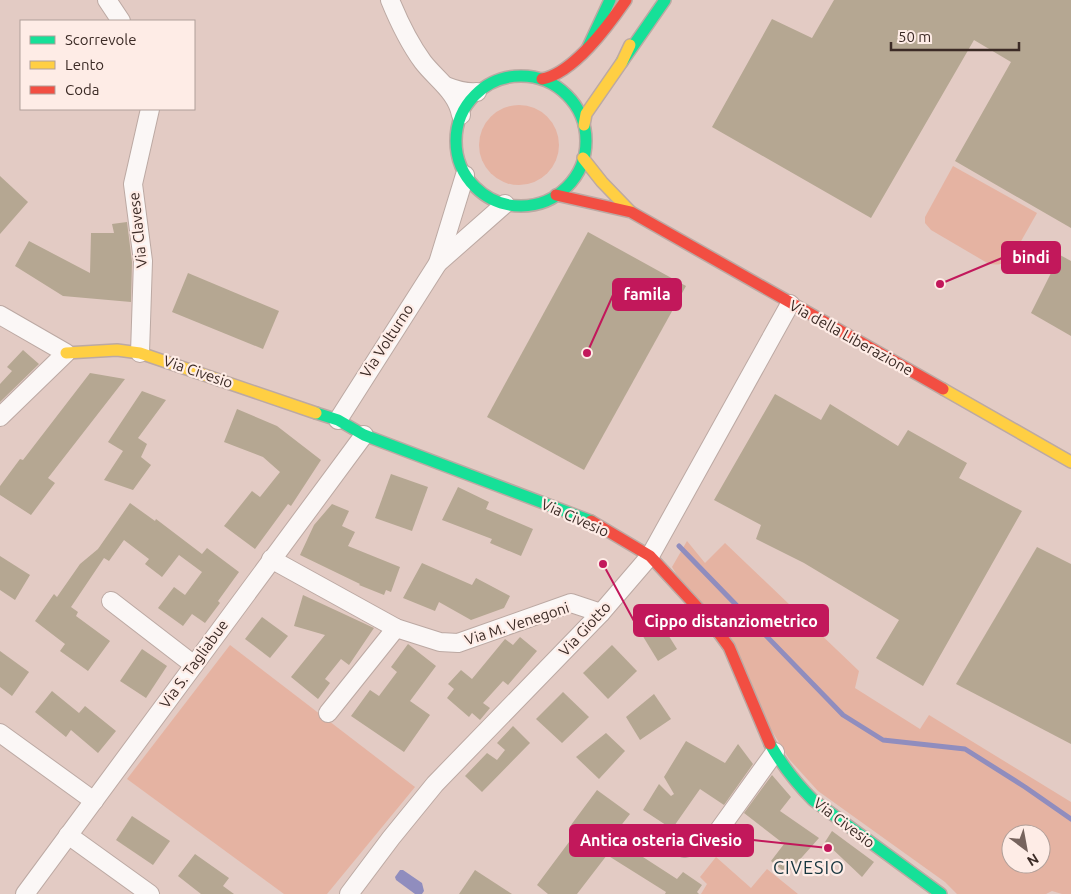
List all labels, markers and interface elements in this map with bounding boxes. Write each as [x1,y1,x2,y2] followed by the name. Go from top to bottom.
[20,20,195,110] legend
[891,20,1018,52] scale bar
[898,28,931,45] text: 50 m
[65,31,136,48] text: Scorrevole
[65,56,104,73] text: Lento
[65,81,99,98] text: Coda
[125,191,150,269] street label: Via Clavese
[1002,242,1060,273] callout: bindi
[1012,248,1050,266] text: bindi
[613,279,681,310] callout: famila
[623,285,671,303] text: famila
[786,296,916,379] street label: Via della Liberazione
[357,301,417,381] street label: Via Volturno
[161,352,235,391] street label: Via Civesio
[539,495,612,540] street label: Via Civesio
[555,598,614,659] street label: Via Giotto
[463,599,571,648] street label: Via M. Venegoni
[634,605,828,636] callout: Cippo distanziometrico
[644,612,818,630] text: Cippo distanziometrico
[156,616,231,711] street label: Via S. Tagliabue
[810,794,878,851] street label: Via Civesio
[1001,824,1051,874] north arrow
[570,825,753,856] callout: Antica osteria Civesio
[580,831,742,849] text: Antica osteria Civesio
[1024,850,1042,870] text: N
[773,857,845,877] district label: CIVESIO

